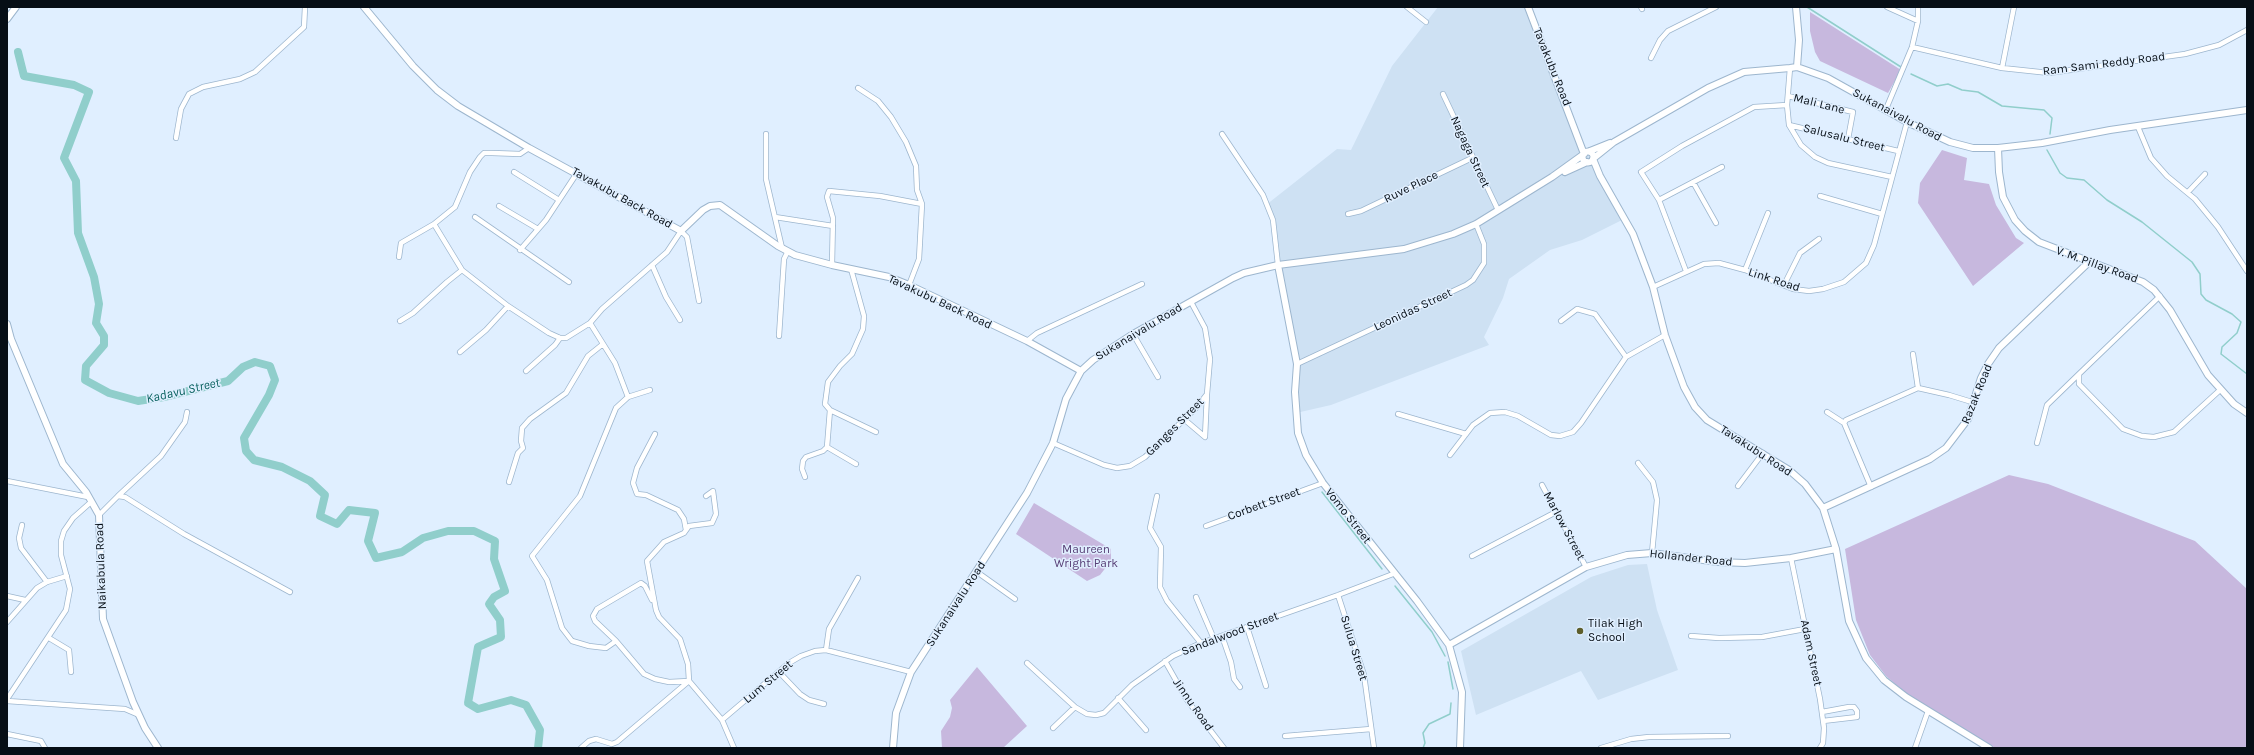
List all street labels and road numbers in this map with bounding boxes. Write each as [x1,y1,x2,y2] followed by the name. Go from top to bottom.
[1530,26,1574,108] street label: Tavakubu Road
[2042,49,2166,79] street label: Ram Sami Reddy Road
[1850,85,1944,145] street label: Sukanaivalu Road
[1792,91,1846,117] street label: Mali Lane
[1447,114,1493,190] street label: Nagaga Street
[1802,121,1886,155] street label: Salusalu Street
[569,164,675,232] street label: Tavakubu Back Road
[1382,168,1440,206] street label: Ruve Place
[2054,243,2140,287] street label: V. M. Pillay Road
[1746,265,1802,295] street label: Link Road
[886,272,994,332] street label: Tavakubu Back Road
[1371,286,1455,334] street label: Leonidas Street
[1093,300,1185,364] street label: Sukanaivalu Road
[1958,362,1996,426] street label: Razak Road
[1143,395,1207,459] street label: Ganges Street
[1717,422,1795,480] street label: Tavakubu Road
[1226,484,1302,524] street label: Corbett Street
[1322,485,1374,547] street label: Vomo Street
[1540,489,1588,563] street label: Marlow Street
[92,522,110,610] street label: Naikabula Road
[1649,546,1733,570] street label: Hollander Road
[923,559,989,649] street label: Sukanaivalu Road
[1179,609,1281,659] street label: Sandalwood Street
[1337,614,1371,682] street label: Sulua Street
[1797,618,1825,688] street label: Adam Street
[740,657,796,707] street label: Lum Street
[1170,676,1216,734] street label: Jinnu Road

